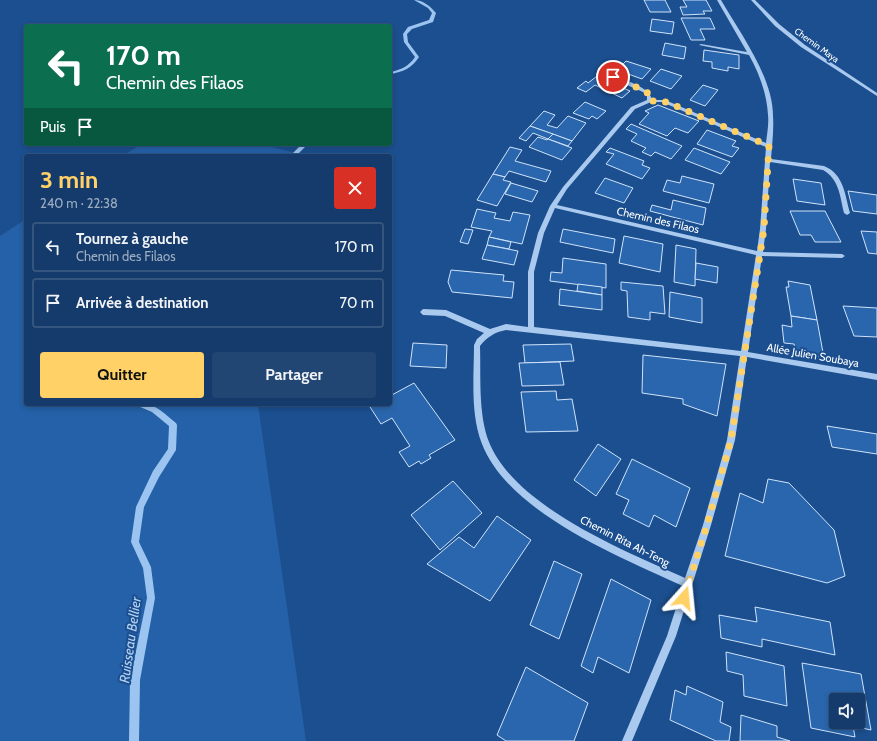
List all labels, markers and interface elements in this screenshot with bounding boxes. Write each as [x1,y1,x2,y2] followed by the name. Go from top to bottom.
[793,25,842,65] street label: Chemin Maya
[106,38,181,72] text: 170 m
[40,40,92,92] icon: left
[596,60,630,94] pin
[602,66,624,88] icon: arrive
[106,72,244,94] text: Chemin des Filaos
[74,116,96,138] icon: arrive
[40,118,66,136] text: Puis
[40,165,98,194] text: 3 min
[334,167,376,209] button: close
[40,195,118,211] text: 240 m · 22:38
[615,204,701,236] street label: Chemin des Filaos
[76,230,188,248] text: Tournez à gauche
[42,236,64,258] icon: left
[335,238,374,256] text: 170 m
[76,248,176,264] text: Chemin des Filaos
[42,292,64,314] icon: arrive
[76,294,208,312] text: Arrivée à destination
[340,294,374,312] text: 70 m
[766,340,861,370] street label: Allée Julien Soubaya
[40,352,204,398] button: Quitter
[212,352,376,398] button: Partager
[578,512,673,570] street label: Chemin Rita Ah-Teng
[663,577,705,619] position arrow
[115,595,145,684] water label: Ruisseau Bellier
[829,693,865,729] map controls
[829,693,865,729] button: sound

